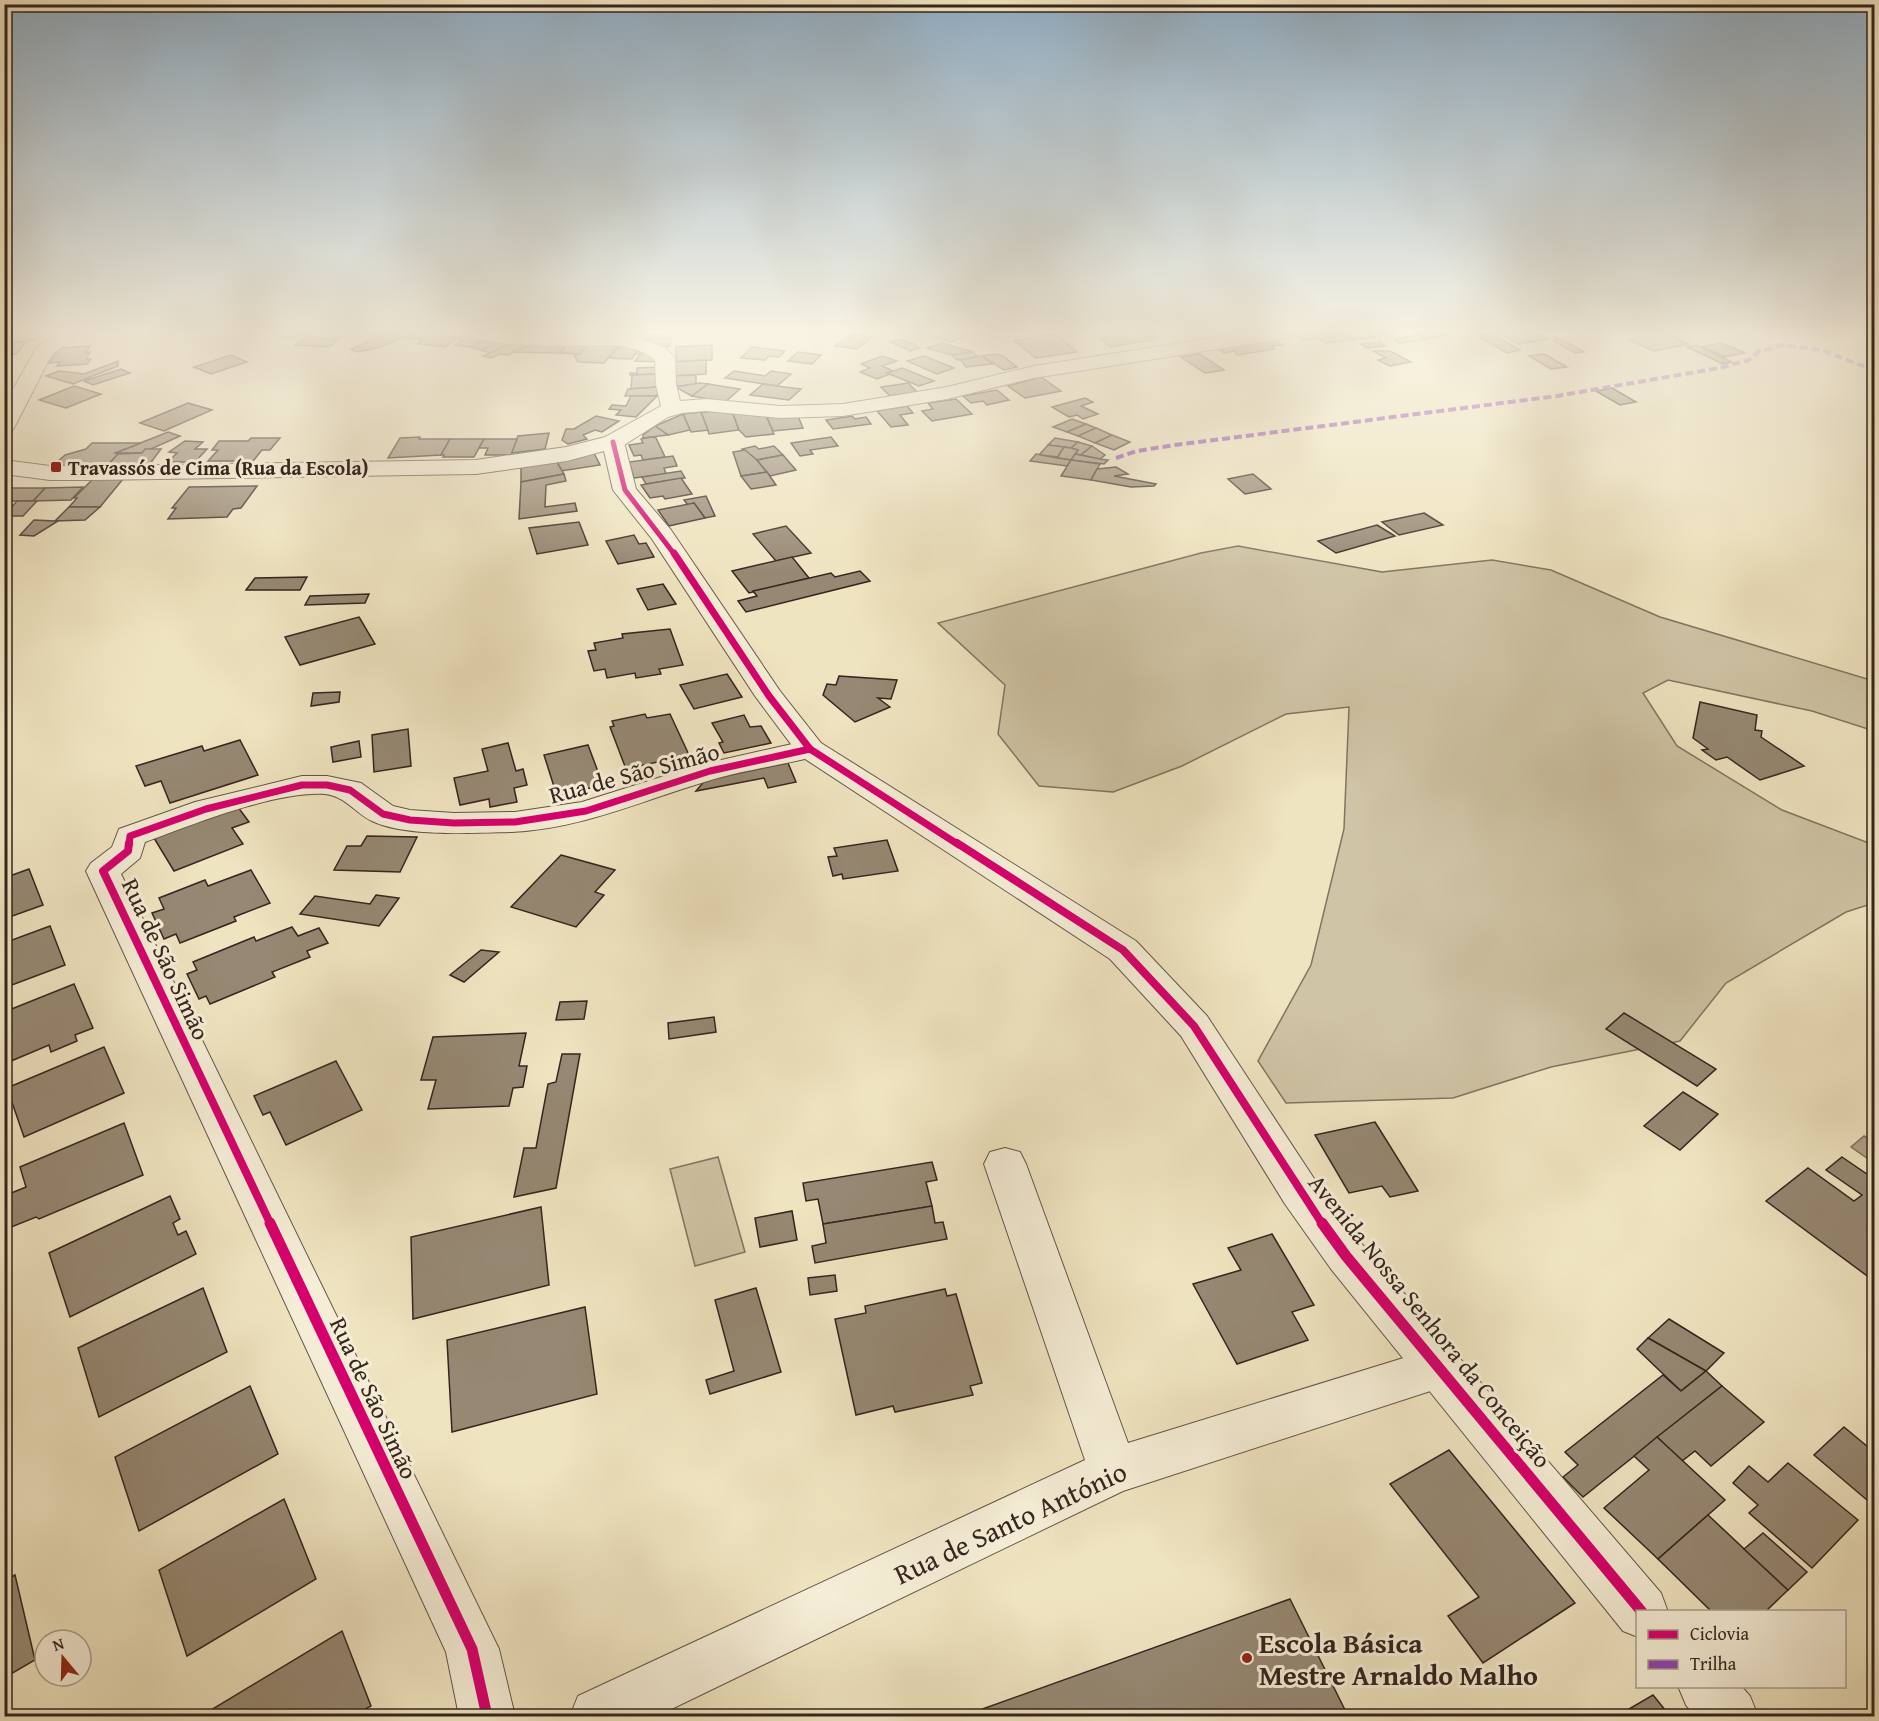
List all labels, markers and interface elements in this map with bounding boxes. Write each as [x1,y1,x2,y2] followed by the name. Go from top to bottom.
[68,453,368,482] place label: Travassós de Cima (Rua da Escola)
[49,460,63,474] marker: Travassós de Cima (Rua da Escola)
[545,733,723,813] street label: Rua de São Simão
[113,872,219,1046] street label: Rua de São Simão
[1300,1167,1560,1475] street label: Avenida Nossa Senhora da Conceição
[321,1311,427,1485] street label: Rua de São Simão
[887,1450,1133,1594] street label: Rua de Santo António
[1636,1610,1846,1688] legend
[1690,1620,1749,1647] text: Ciclovia
[1259,1622,1538,1695] place label: Escola Básica Mestre Arnaldo Malho
[33,1628,93,1688] north arrow
[49,1631,67,1657] text: N
[1690,1650,1737,1677] text: Trilha
[1240,1651,1254,1665] marker: Escola Básica Mestre Arnaldo Malho

